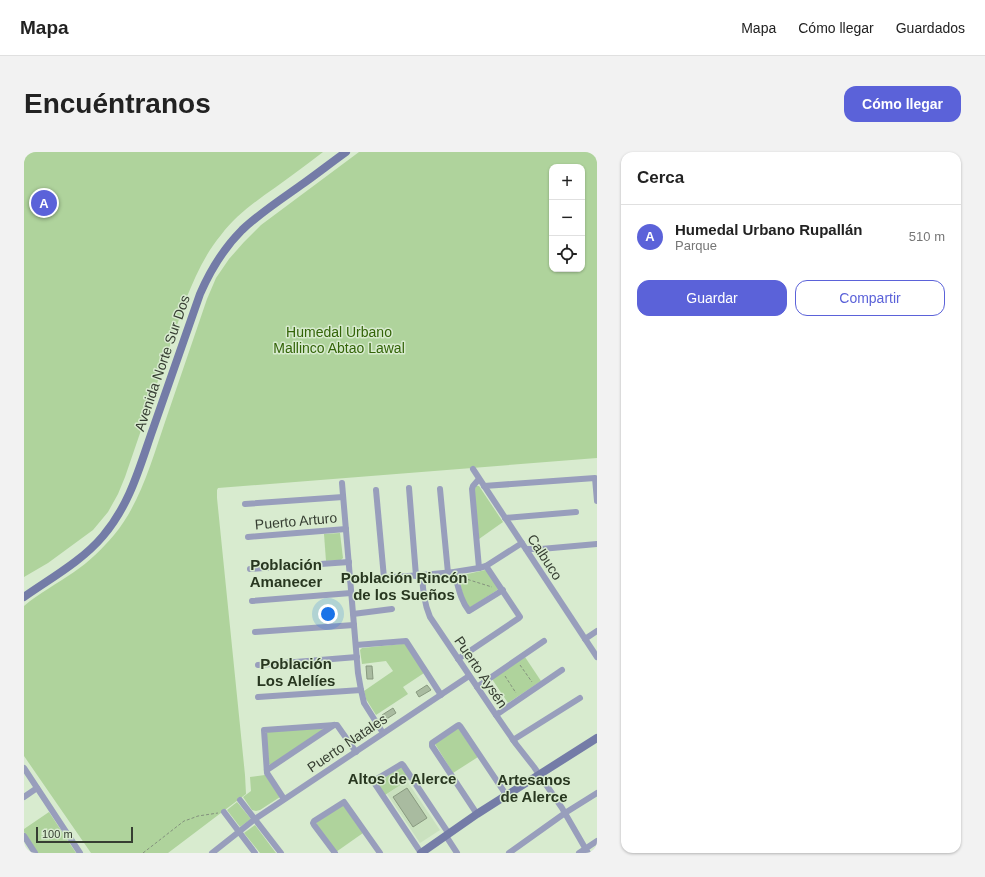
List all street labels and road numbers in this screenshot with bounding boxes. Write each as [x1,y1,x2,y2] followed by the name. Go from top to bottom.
[131,293,193,433] street label: Avenida Norte Sur Dos
[254,509,338,533] street label: Puerto Arturo
[524,531,566,583] street label: Calbuco
[451,633,511,711] street label: Puerto Aysén
[304,710,390,776] street label: Puerto Natales

